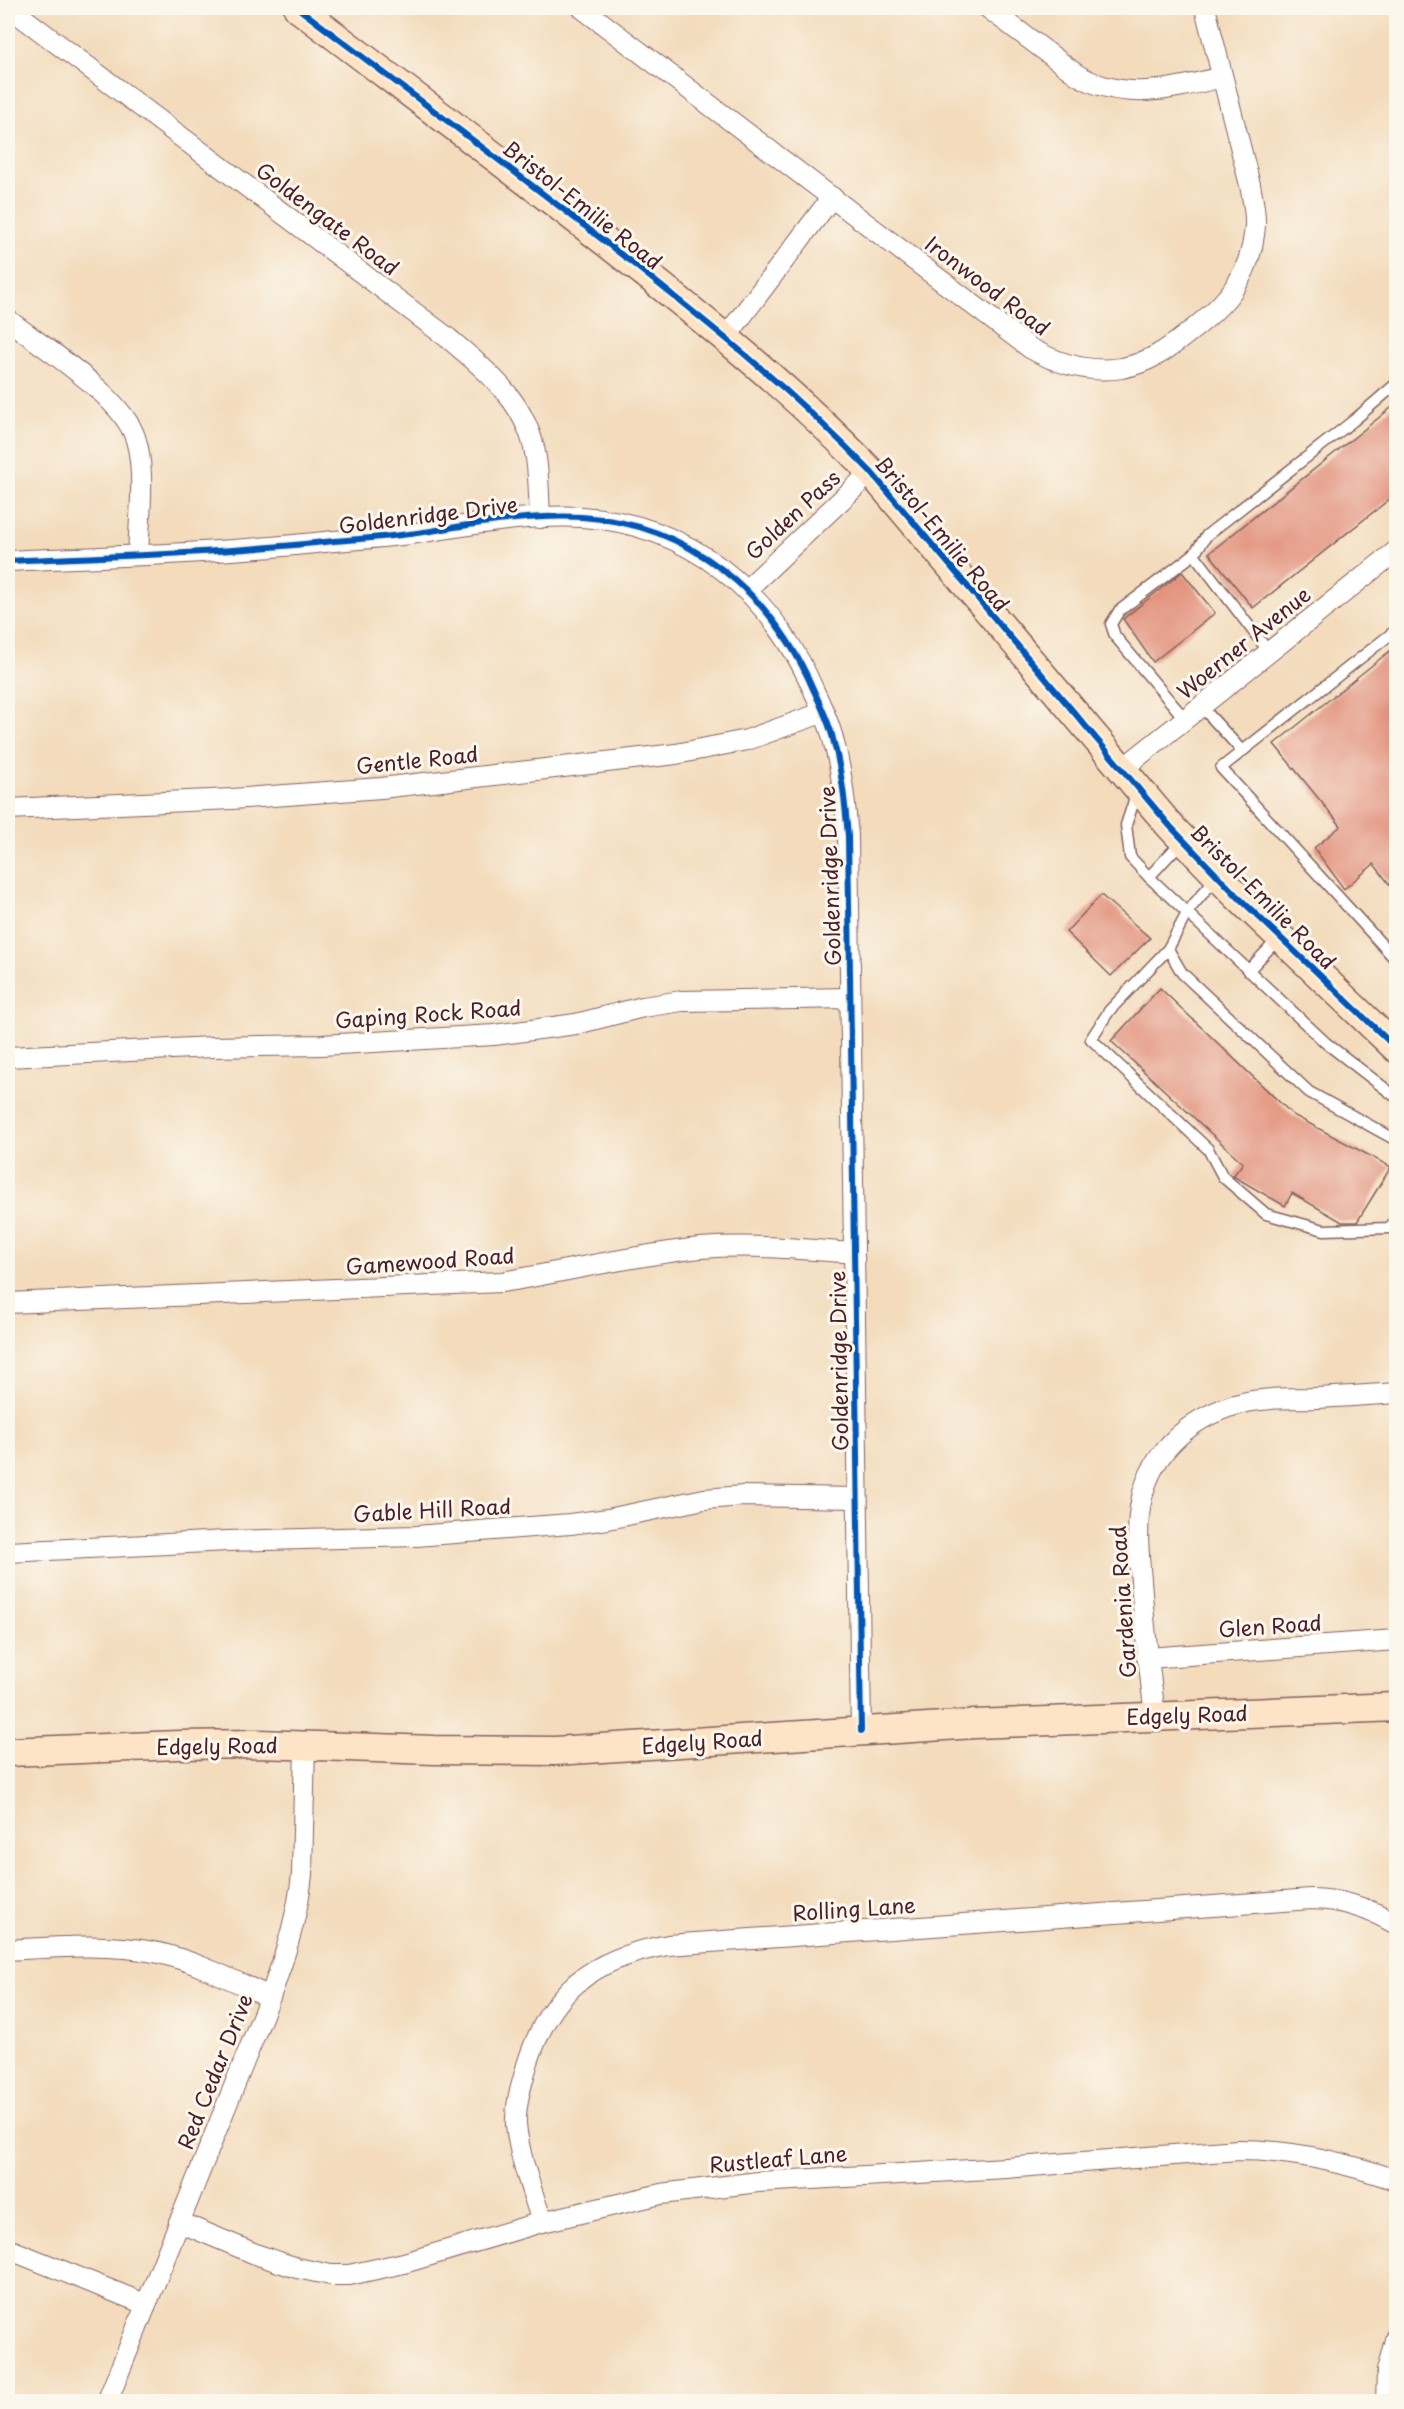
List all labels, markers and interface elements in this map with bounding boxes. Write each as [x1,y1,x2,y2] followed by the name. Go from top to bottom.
[496,131,670,277] street label: Bristol-Emilie Road
[250,153,406,283] street label: Goldengate Road
[919,227,1057,343] street label: Ironwood Road
[868,448,1018,618] street label: Bristol-Emilie Road
[737,461,847,567] street label: Golden Pass
[337,487,519,541] street label: Goldenridge Drive
[1169,578,1317,706] street label: Woerner Avenue
[354,737,480,781] street label: Gentle Road
[810,785,848,967] street label: Goldenridge Drive
[1184,816,1344,976] street label: Bristol-Emilie Road
[334,991,522,1035] street label: Gaping Rock Road
[345,1238,515,1282] street label: Gamewood Road
[820,1271,856,1451] street label: Goldenridge Drive
[352,1489,512,1529] street label: Gable Hill Road
[1101,1525,1143,1679] street label: Gardenia Road
[1217,1605,1323,1645] street label: Glen Road
[1126,1696,1248,1732] street label: Edgely Road
[640,1721,764,1761] street label: Edgely Road
[156,1728,278,1762] street label: Edgely Road
[791,1888,917,1928] street label: Rolling Lane
[168,1988,260,2154] street label: Red Cedar Drive
[707,2136,849,2180] street label: Rustleaf Lane

